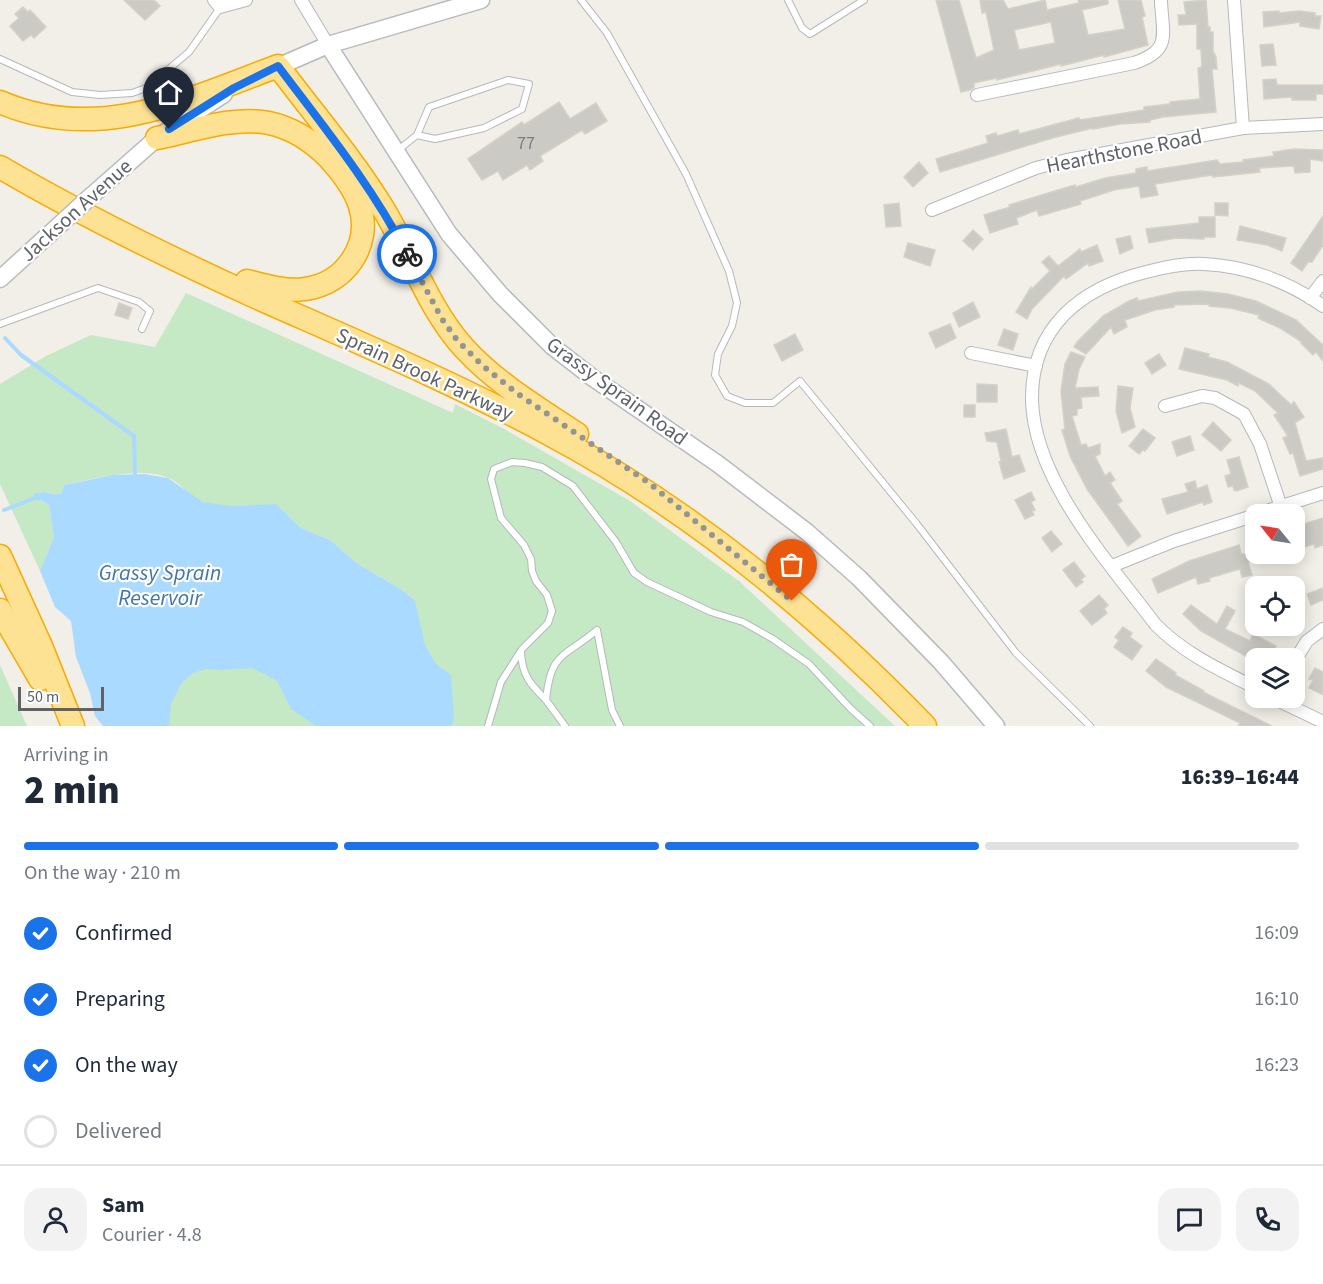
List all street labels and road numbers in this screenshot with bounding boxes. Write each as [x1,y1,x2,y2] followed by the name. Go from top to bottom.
[1044,121,1204,181] street label: Hearthstone Road
[13,152,139,268] street label: Jackson Avenue
[331,320,519,428] street label: Sprain Brook Parkway
[540,329,694,453] street label: Grassy Sprain Road

